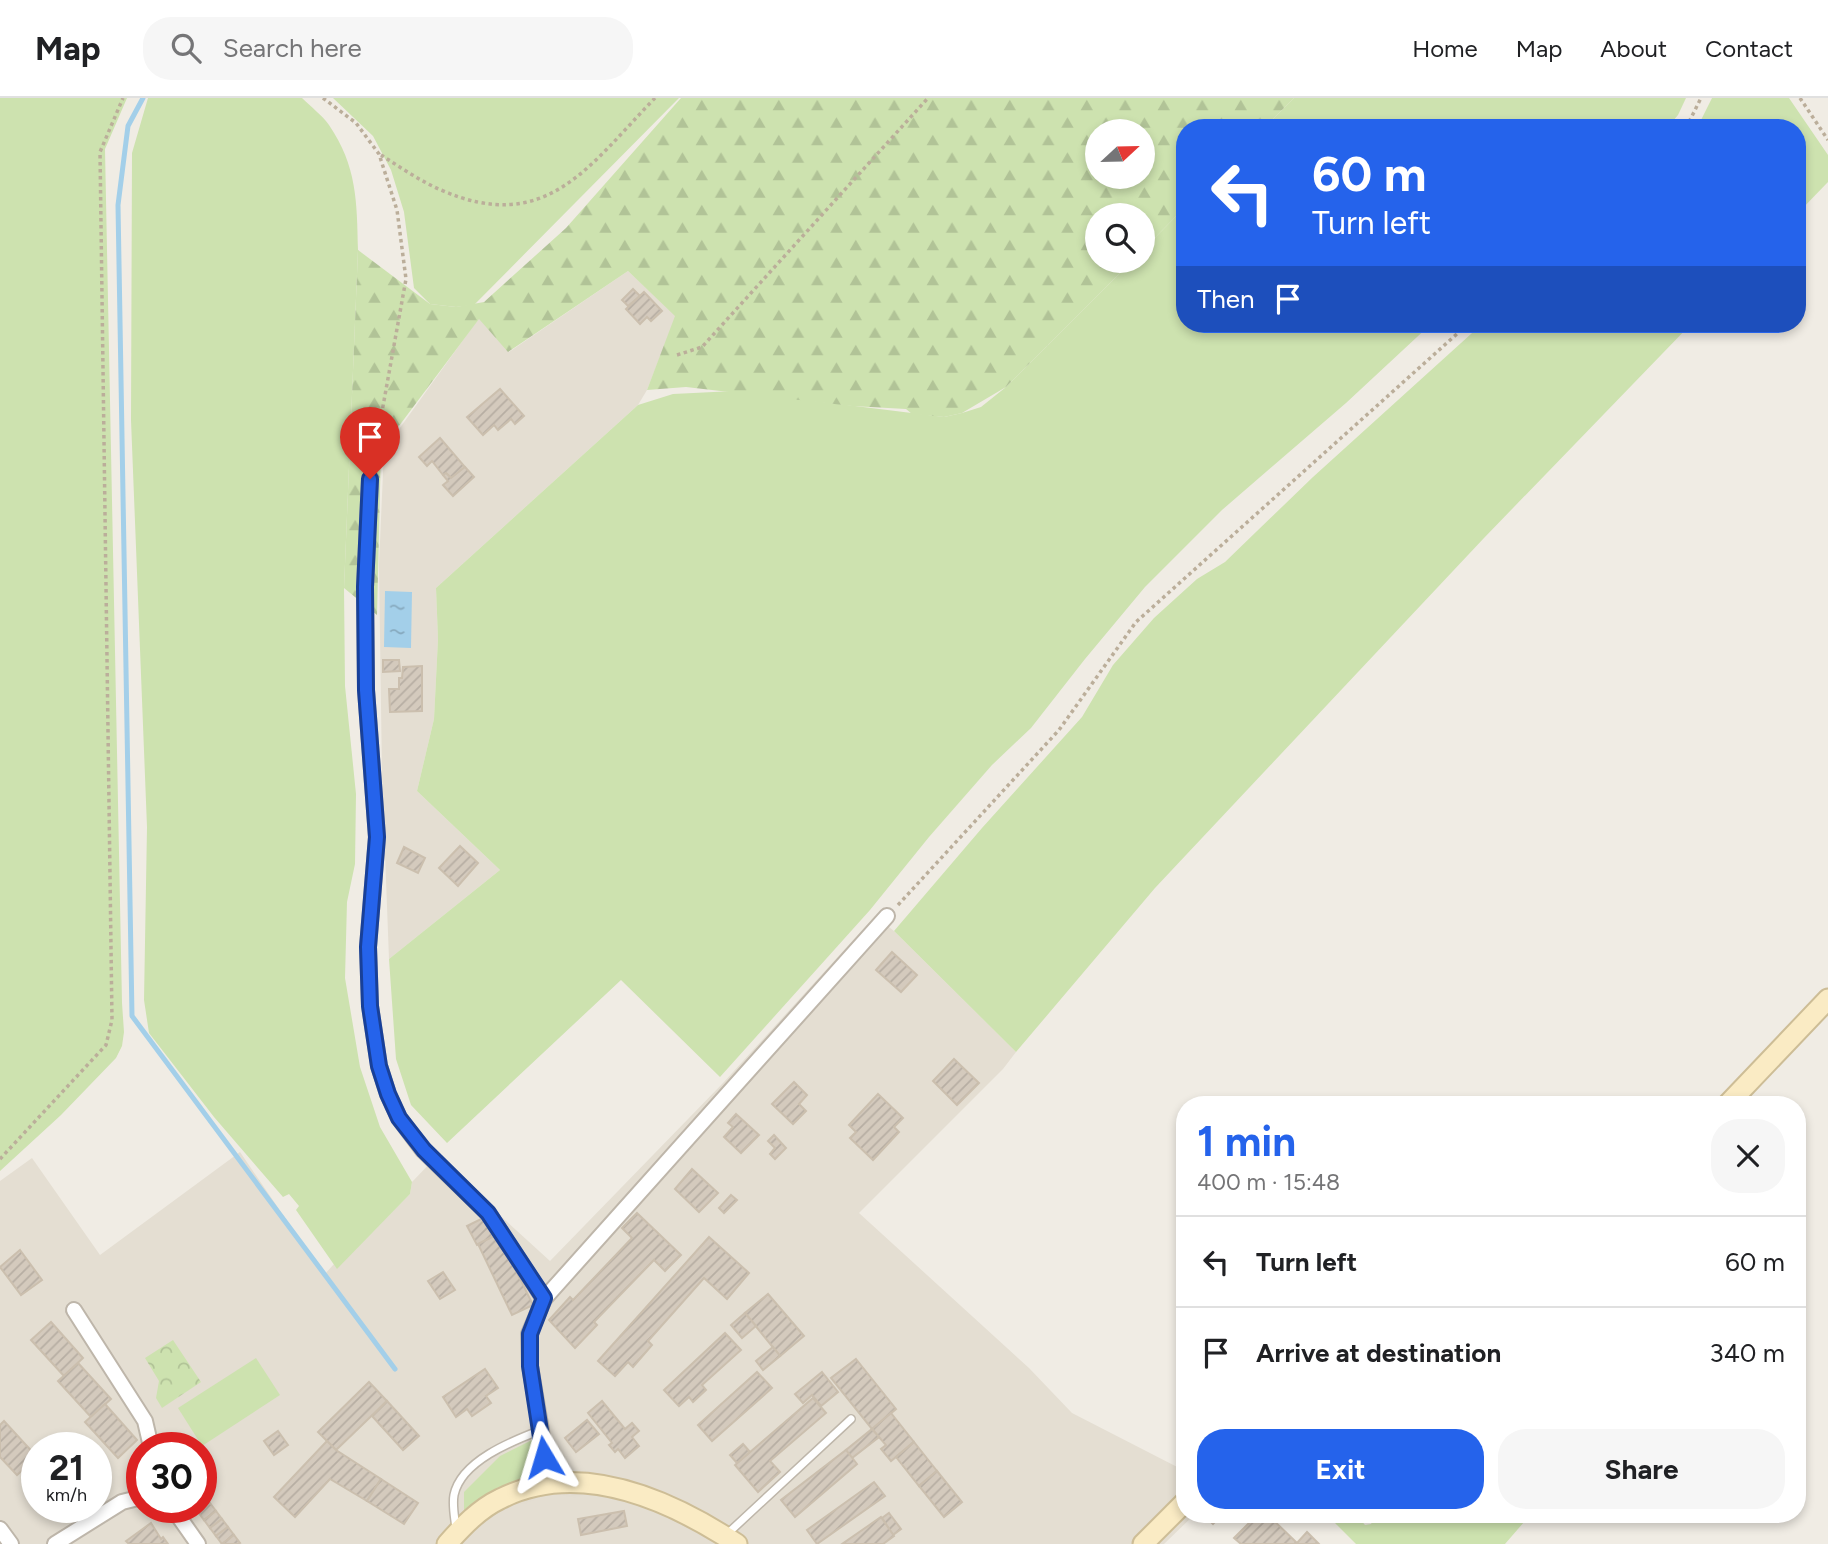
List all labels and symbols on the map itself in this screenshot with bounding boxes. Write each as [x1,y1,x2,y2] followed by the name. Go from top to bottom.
[1085,119,1155,189] north arrow
[340,407,400,479] pin
[507,1420,581,1494] position arrow
[126,1432,217,1523] speed limit sign: 30

